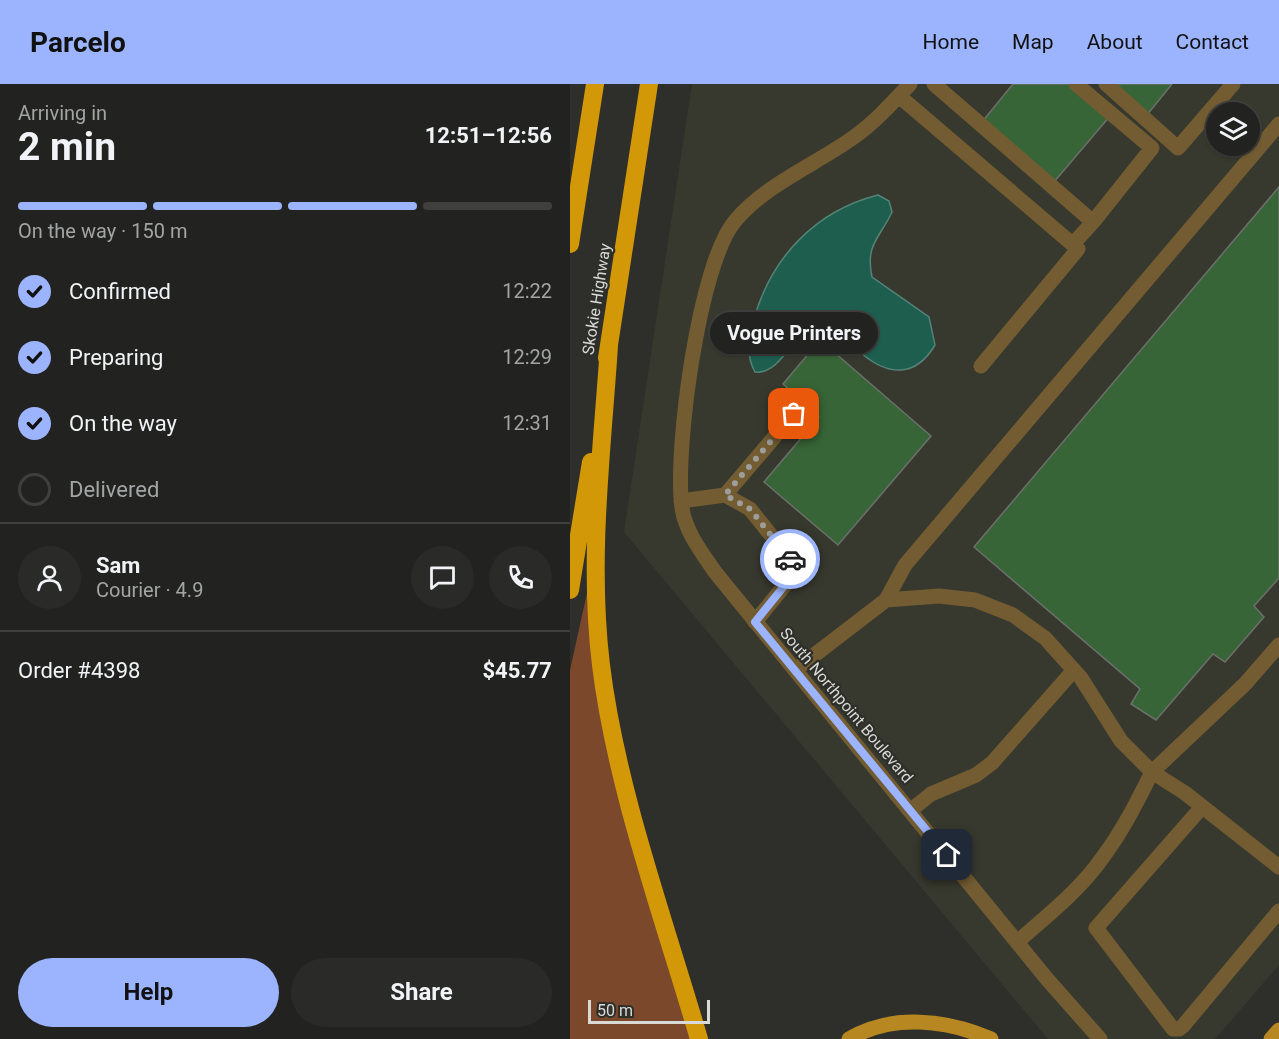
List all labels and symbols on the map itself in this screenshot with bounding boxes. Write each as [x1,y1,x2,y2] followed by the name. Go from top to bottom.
[578,242,615,356] street label: Skokie Highway
[710,312,878,354] callout: Vogue Printers
[768,388,819,439] pin
[760,529,820,589] courier
[776,624,917,787] street label: South Northpoint Boulevard
[921,829,972,880] pin
[588,997,710,1024] scale bar

